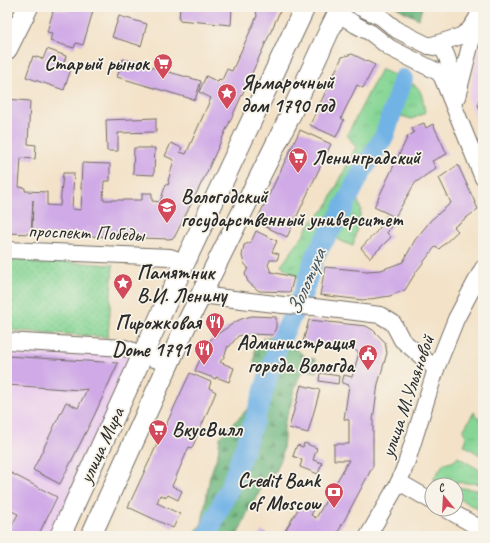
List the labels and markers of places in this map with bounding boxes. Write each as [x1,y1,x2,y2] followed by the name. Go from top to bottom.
[44,51,151,76] place label: Старый рынок
[152,52,174,80] supermarket icon: Старый рынок
[241,70,336,118] place label: Ярмарочный дом 1790 год
[216,82,238,110] place icon: Ярмарочный дом 1790 год
[312,145,422,170] place label: Ленинградский
[287,146,309,174] supermarket icon: Ленинградский
[181,184,404,233] place label: Вологодский государственный университет
[156,196,178,224] school or university icon: Вологодский государственный университет
[137,260,229,308] place label: Памятник В.И. Ленину
[112,272,134,300] place icon: Памятник В.И. Ленину
[116,310,203,335] place label: Пирожковая
[204,311,226,339] restaurant icon: Пирожковая
[237,330,356,378] place label: Администрация города Вологда
[112,337,192,362] place label: Dome 1791
[193,338,215,366] restaurant icon: Dome 1791
[357,343,379,371] public building icon: Администрация города Вологда
[172,417,243,442] place label: ВкусВилл
[147,418,169,446] supermarket icon: ВкусВилл
[238,468,322,516] place label: Credit Bank of Moscow
[323,481,345,509] bank icon: Credit Bank of Moscow

